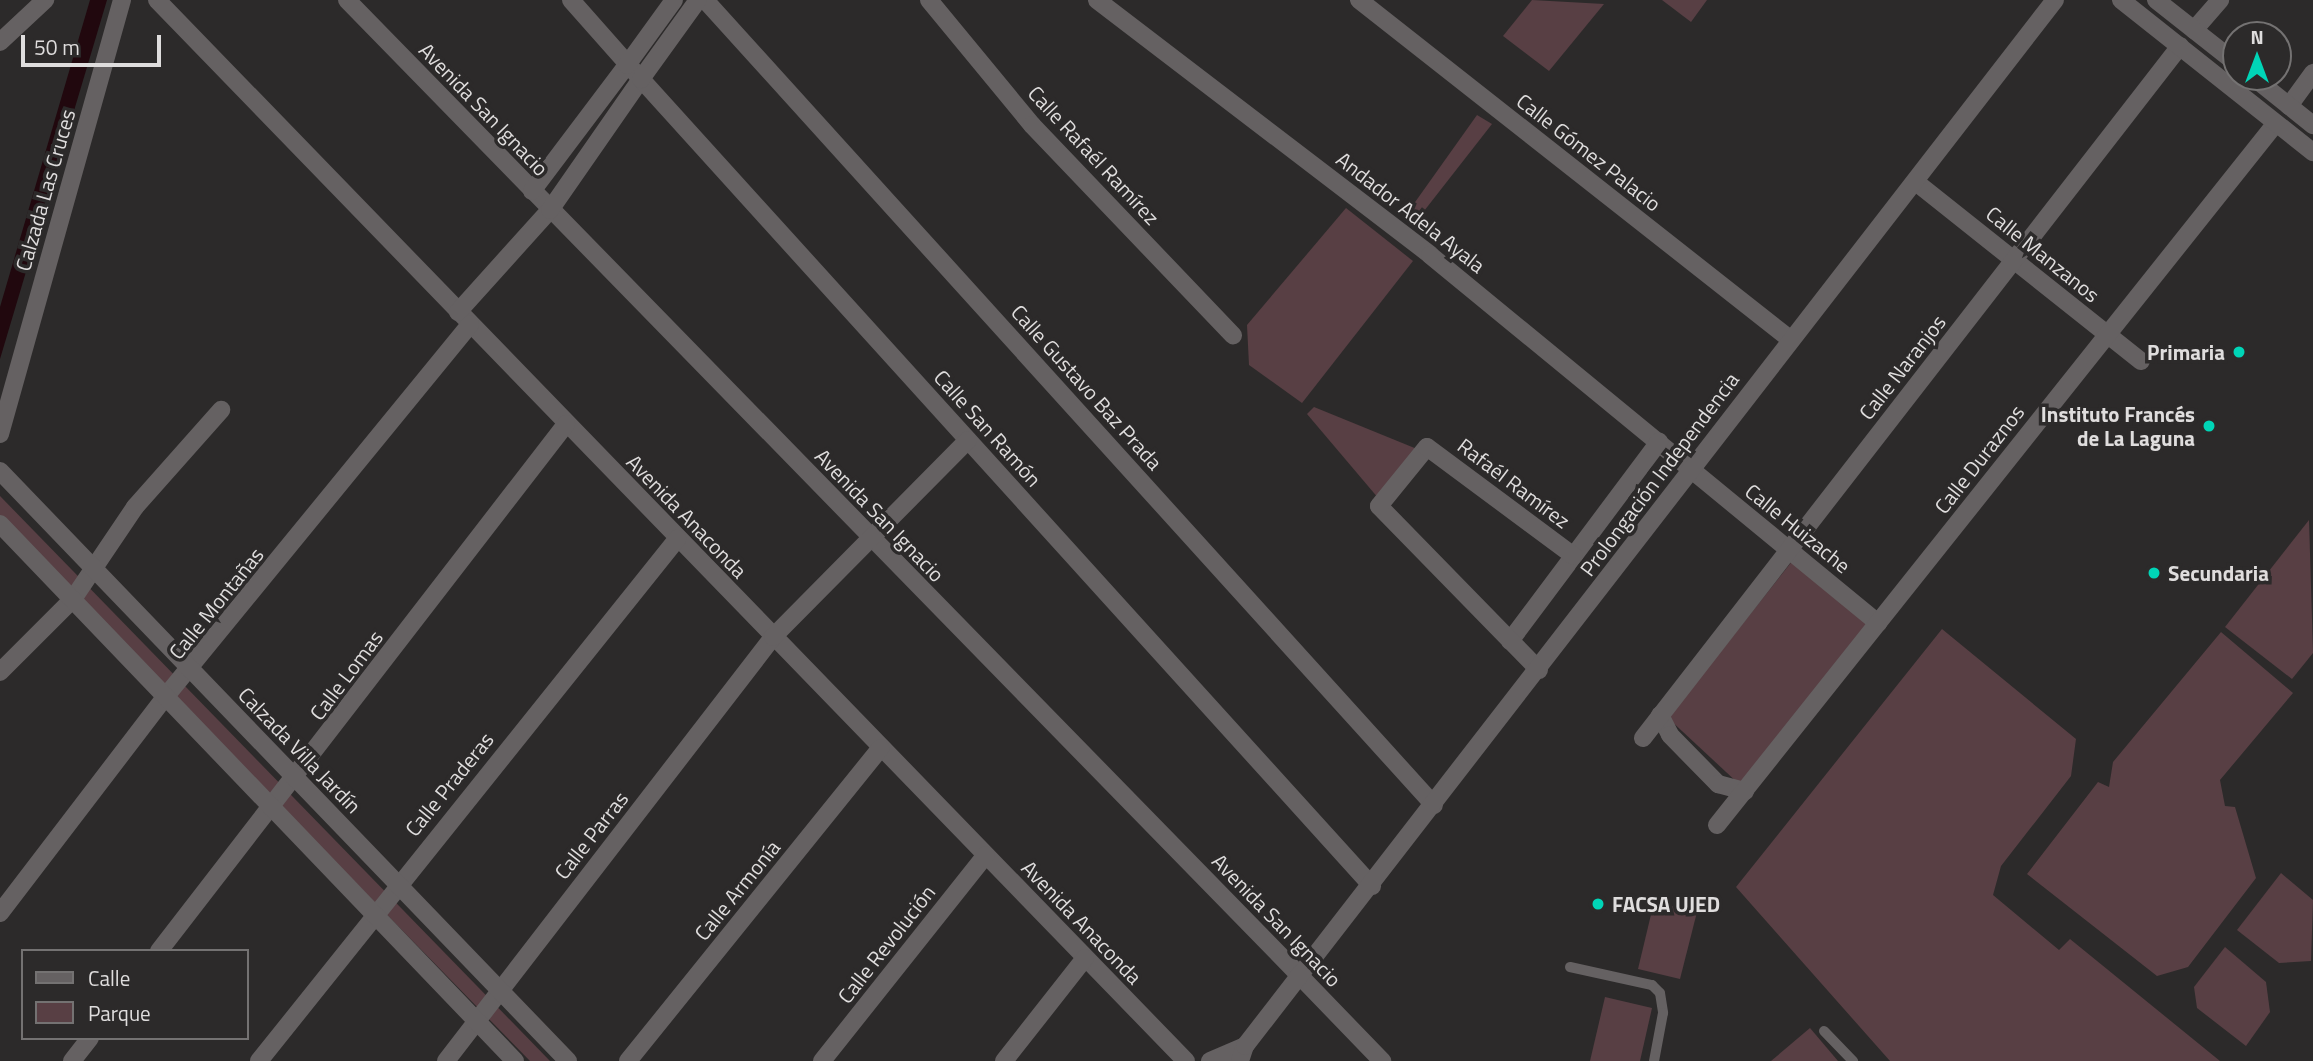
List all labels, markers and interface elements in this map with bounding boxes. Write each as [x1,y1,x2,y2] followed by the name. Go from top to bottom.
[24,21,164,65] scale bar
[2222,21,2292,91] north arrow
[2250,22,2264,51] text: N
[34,31,80,63] text: 50 m
[414,37,554,181] street label: Avenida San Ignacio
[1023,80,1165,230] street label: Calle Rafaél Ramírez
[1512,88,1666,216] street label: Calle Gómez Palacio
[10,106,80,274] street label: Calzada Las Cruces
[1332,146,1490,278] street label: Andador Adela Ayala
[1981,201,2105,307] street label: Calle Manzanos
[1006,299,1168,475] street label: Calle Gustavo Baz Prada
[1853,310,1951,424] street label: Calle Naranjos
[2147,339,2225,365] place label: Primaria
[2231,344,2247,360] marker: Primaria
[929,365,1047,491] street label: Calle San Ramón
[1574,367,1744,581] street label: Prolongación Independencia
[1929,400,2029,518] street label: Calle Duraznos
[2041,401,2195,451] place label: Instituto Francés de La Laguna
[2201,418,2217,434] marker: Instituto Francés de La Laguna
[1453,433,1575,533] street label: Rafaél Ramírez
[810,443,950,587] street label: Avenida San Ignacio
[622,449,752,583] street label: Avenida Anaconda
[1740,478,1856,578] street label: Calle Huizache
[163,542,269,664] street label: Calle Montañas
[2168,560,2269,586] place label: Secundaria
[2146,565,2162,581] marker: Secundaria
[304,625,388,725] street label: Calle Lomas
[234,682,366,818] street label: Calzada Villa Jardín
[399,727,499,841] street label: Calle Praderas
[549,786,633,884] street label: Calle Parras
[689,835,785,945] street label: Calle Armonía
[1207,848,1347,992] street label: Avenida San Ignacio
[1017,855,1147,989] street label: Avenida Anaconda
[832,880,940,1008] street label: Calle Revolución
[1612,891,1720,917] place label: FACSA UJED
[1590,896,1606,912] marker: FACSA UJED
[21,949,248,1040] legend
[88,962,130,994] text: Calle
[88,997,151,1029] text: Parque

